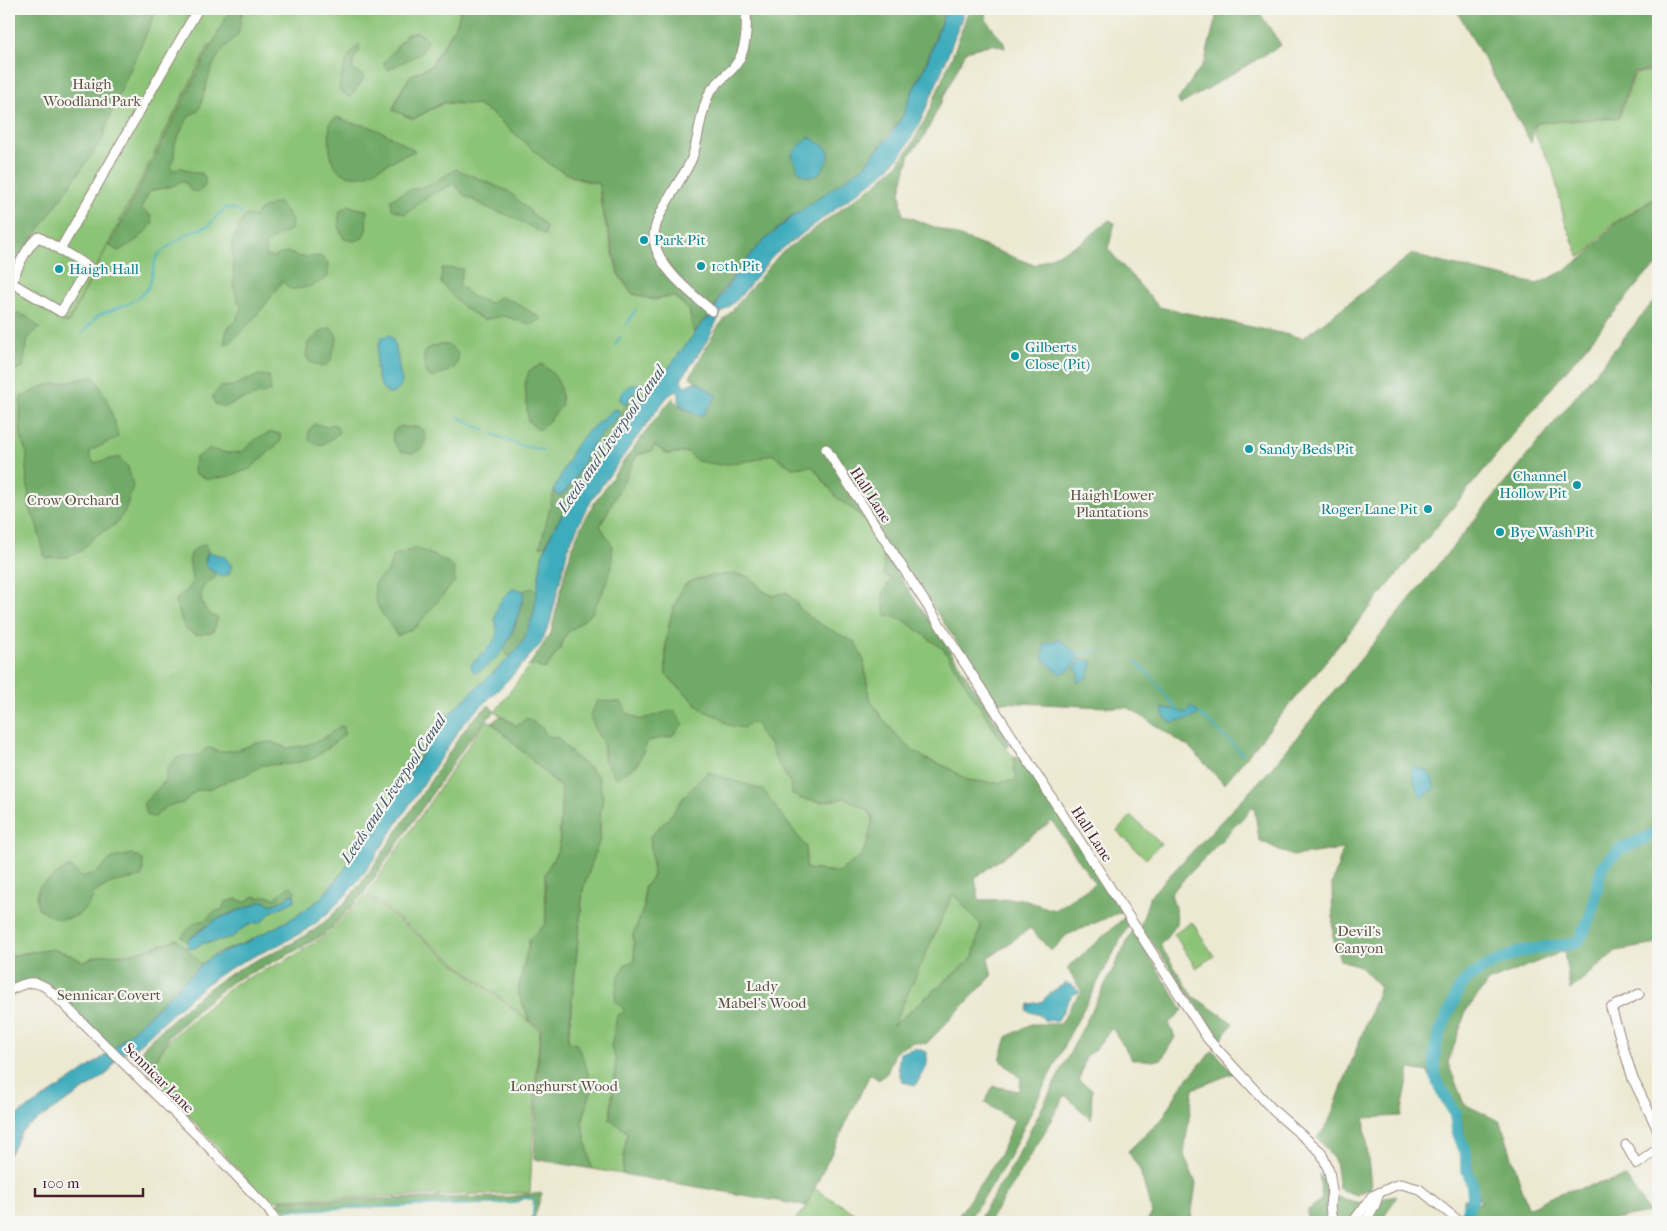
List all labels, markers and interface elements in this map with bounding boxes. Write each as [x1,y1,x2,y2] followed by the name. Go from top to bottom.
[42,75,141,110] park label: Haigh Woodland Park
[654,231,706,249] place label: Park Pit
[638,234,650,246] marker: Park Pit
[711,257,761,275] place label: 10th Pit
[69,260,139,278] place label: Haigh Hall
[695,260,707,272] marker: 10th Pit
[53,263,65,275] marker: Haigh Hall
[1025,338,1090,373] place label: Gilberts Close (Pit)
[1009,350,1021,362] marker: Gilberts Close (Pit)
[552,360,670,517] water label: Leeds and Liverpool Canal
[1259,440,1355,458] place label: Sandy Beds Pit
[1243,443,1255,455] marker: Sandy Beds Pit
[846,464,896,527] street label: Hall Lane
[1499,467,1568,502] place label: Channel Hollow Pit
[1571,479,1583,491] marker: Channel Hollow Pit
[1070,486,1155,521] park label: Haigh Lower Plantations
[27,491,120,509] park label: Crow Orchard
[1321,500,1419,518] place label: Roger Lane Pit
[1422,503,1434,515] marker: Roger Lane Pit
[1510,523,1595,541] place label: Bye Wash Pit
[1494,526,1506,538] marker: Bye Wash Pit
[336,709,451,868] water label: Leeds and Liverpool Canal
[1067,803,1117,866] street label: Hall Lane
[1334,922,1384,957] park label: Devil's Canyon
[718,977,807,1012] park label: Lady Mabel's Wood
[57,986,162,1004] park label: Sennicar Covert
[120,1039,198,1117] street label: Sennicar Lane
[510,1077,619,1095] park label: Longhurst Wood
[35,1166,142,1198] scale bar
[42,1174,80,1192] text: 100 m

